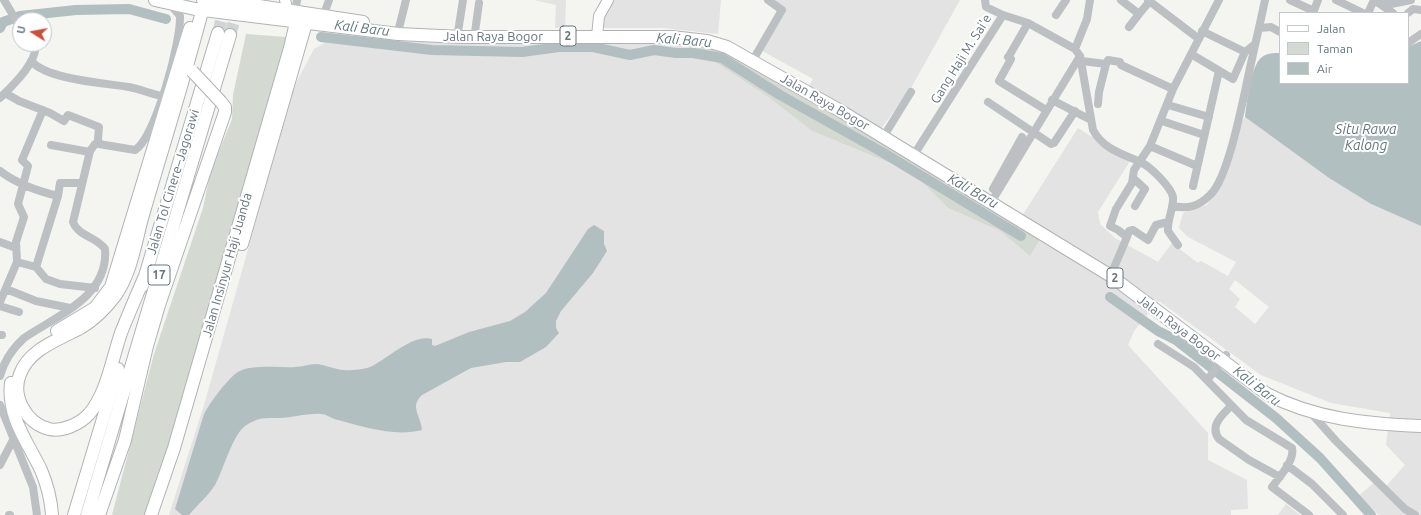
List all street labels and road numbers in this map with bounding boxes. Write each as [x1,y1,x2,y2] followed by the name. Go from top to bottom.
[927,11,995,107] street label: Gang Haji M. Sai'e
[560,26,576,46] road number: 2
[443,29,543,45] street label: Jalan Raya Bogor
[778,70,872,134] street label: Jalan Raya Bogor
[143,107,203,257] street label: Jalan Tol Cinere–Jagorawi
[199,191,255,339] street label: Jalan Insinyur Haji Juanda
[148,265,170,285] road number: 17
[1107,268,1123,288] road number: 2
[1134,292,1224,364] street label: Jalan Raya Bogor

